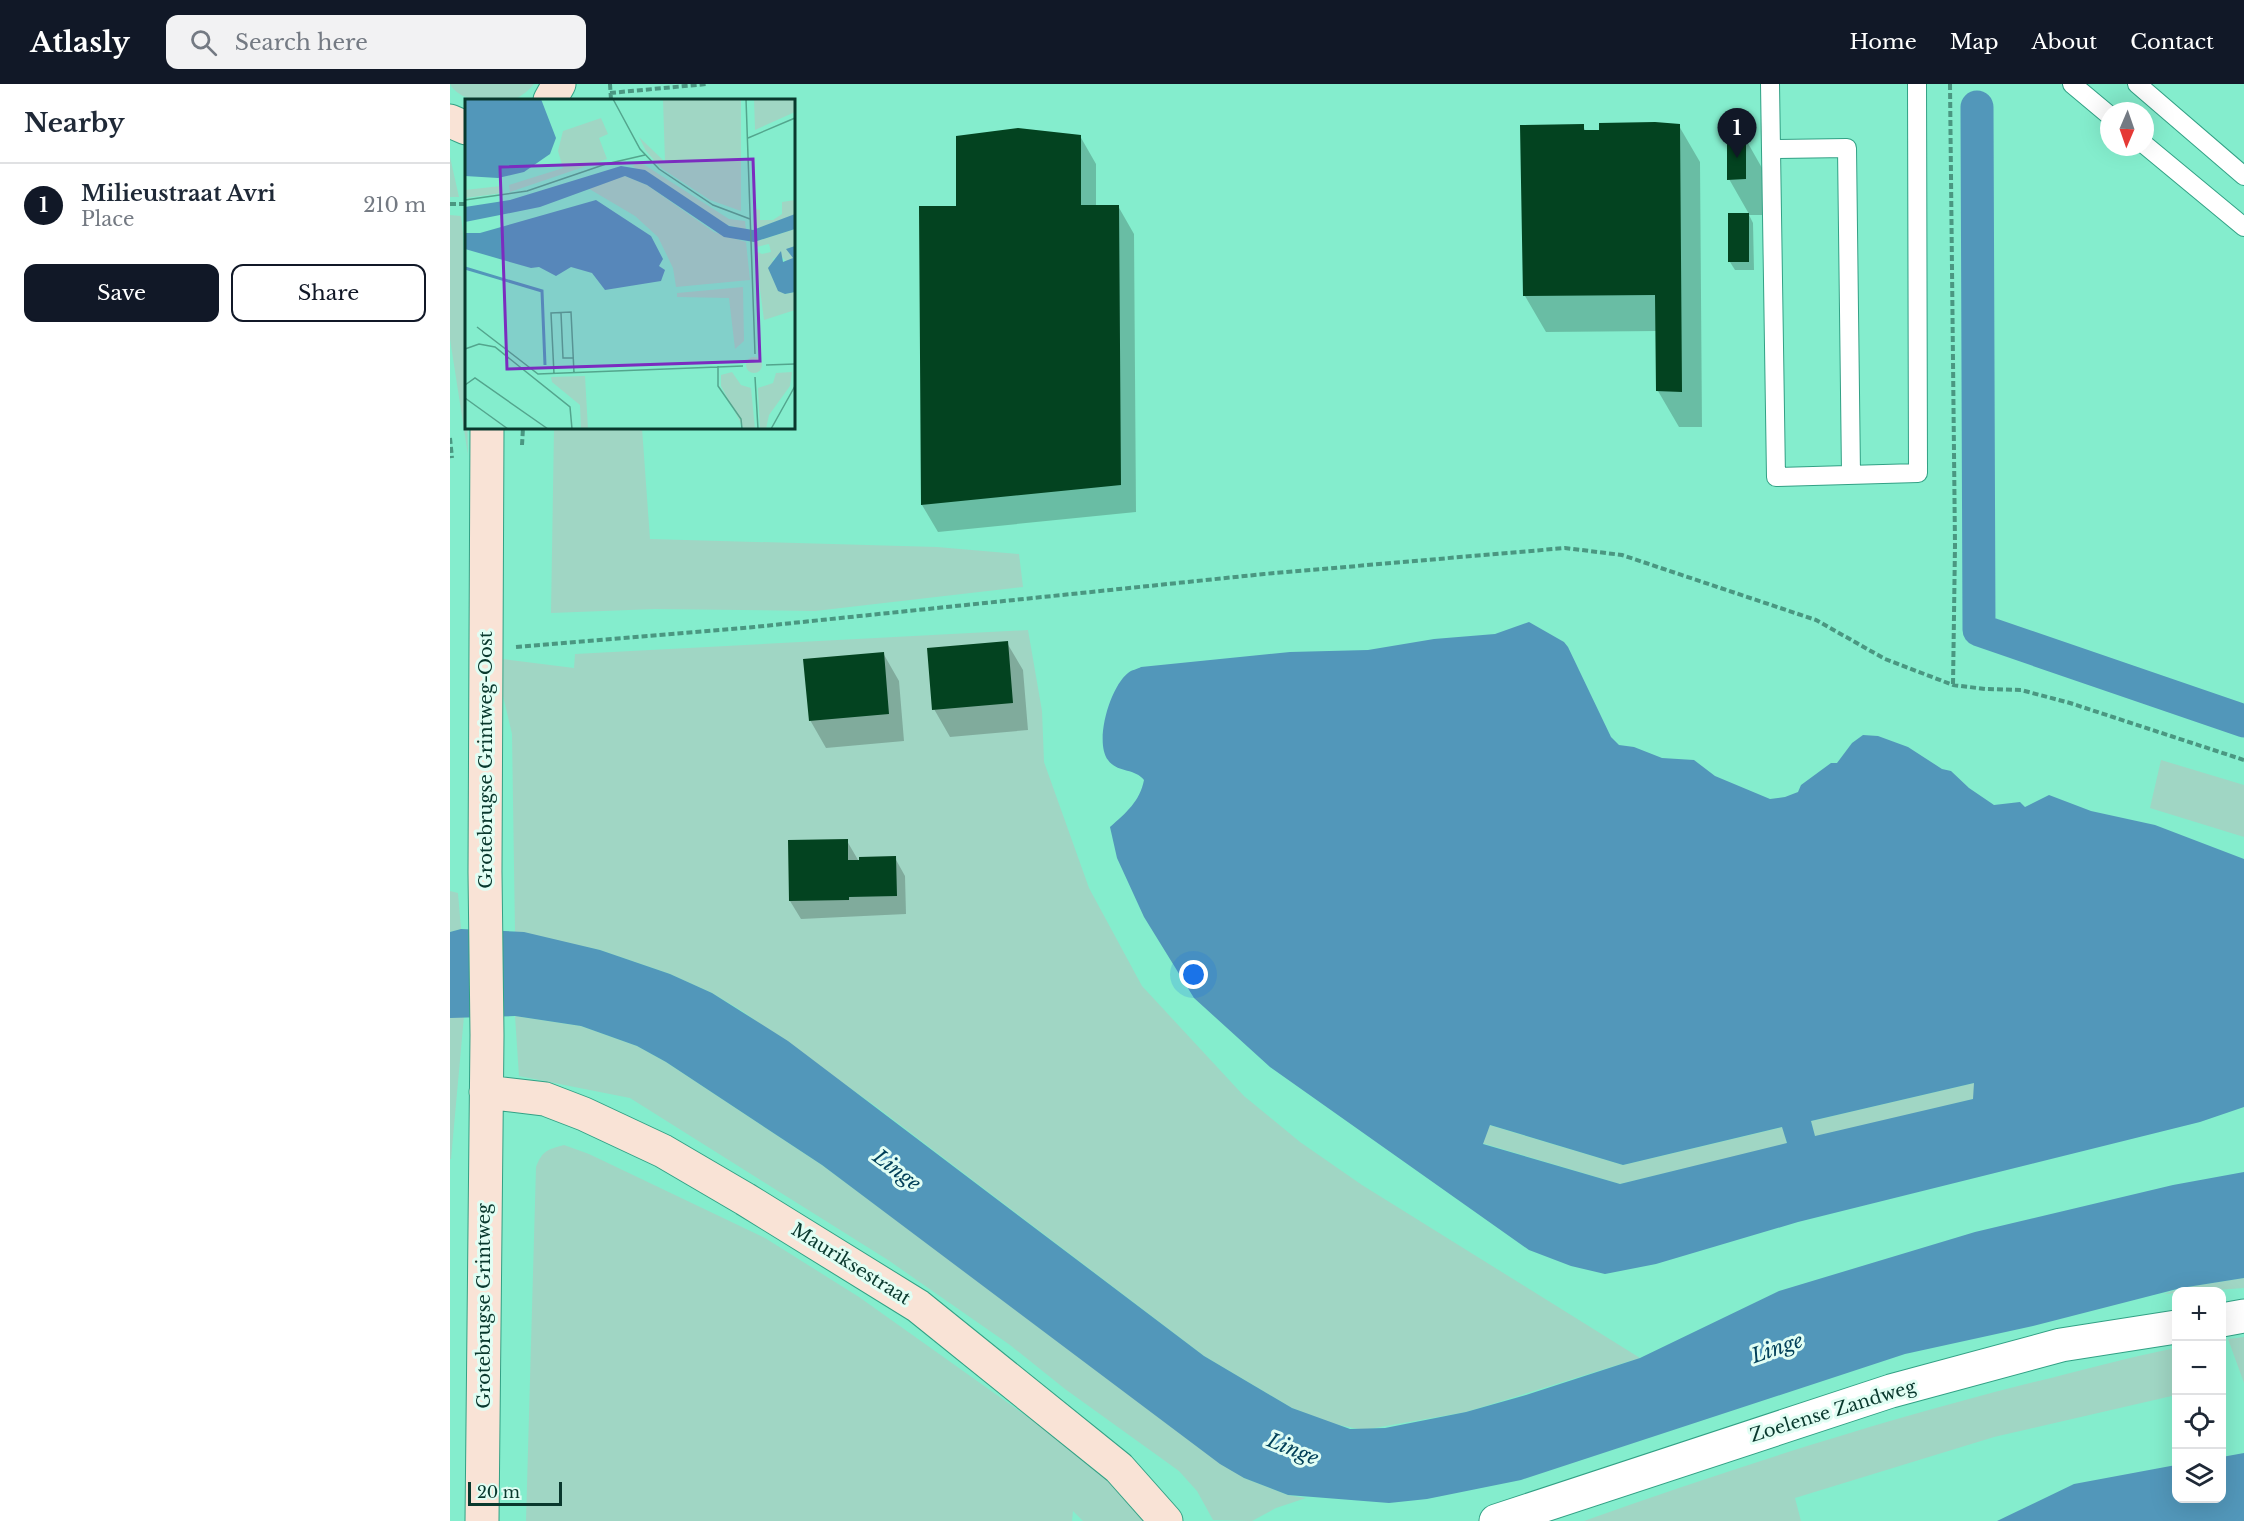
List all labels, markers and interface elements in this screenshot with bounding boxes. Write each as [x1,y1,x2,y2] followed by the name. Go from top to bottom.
[166,15,586,69] search box
[30,25,130,60] text: Atlasly
[187,26,220,59] icon: search
[235,29,368,56] text: Search here
[1850,29,1917,55] text: Home
[1950,29,1998,55] text: Map
[2031,29,2097,55] text: About
[2130,29,2214,55] text: Contact
[465,99,795,429] inset map
[2100,102,2154,156] north arrow
[24,107,125,139] text: Nearby
[1718,109,1756,158] pin: 1
[81,180,276,207] text: Milieustraat Avri
[39,193,48,217] text: 1
[363,193,426,217] text: 210 m
[81,207,135,231] text: Place
[24,264,219,322] button: Save
[231,264,426,322] button: Share
[475,631,497,889] street label: Grotebrugse Grintweg-Oost
[1179,960,1208,989] your location
[868,1144,925,1196] water label: Linge
[473,1203,495,1409] street label: Grotebrugse Grintweg
[787,1219,915,1310] street label: Mauriksestraat
[2172,1287,2226,1503] map controls
[2172,1287,2226,1341] button: +
[1747,1328,1806,1368] water label: Linge
[2172,1341,2226,1395] button: −
[1747,1375,1919,1447] street label: Zoelense Zandweg
[2172,1395,2226,1449] button: locate
[1263,1428,1322,1470] water label: Linge
[2172,1449,2226,1503] button: layers
[468,1479,562,1506] scale bar
[477,1482,520,1502] text: 20 m

